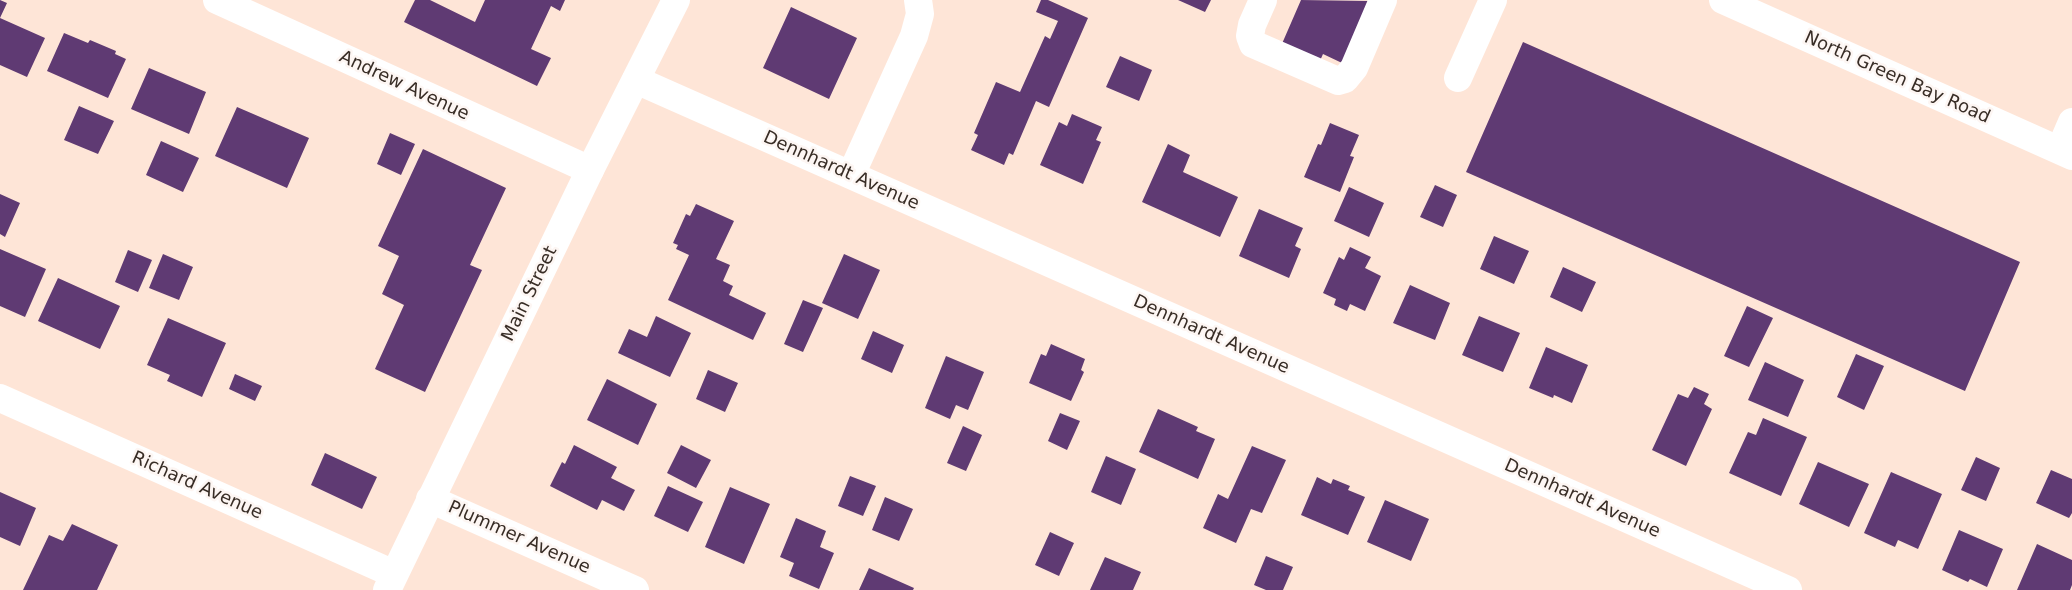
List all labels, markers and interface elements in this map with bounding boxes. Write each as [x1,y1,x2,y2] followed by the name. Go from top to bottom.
[1801,27,1993,129] street label: North Green Bay Road
[336,47,472,125] street label: Andrew Avenue
[760,127,922,215] street label: Dennhardt Avenue
[498,243,562,345] street label: Main Street
[1130,291,1292,379] street label: Dennhardt Avenue
[128,447,266,525] street label: Richard Avenue
[1501,455,1663,543] street label: Dennhardt Avenue
[445,497,593,579] street label: Plummer Avenue

